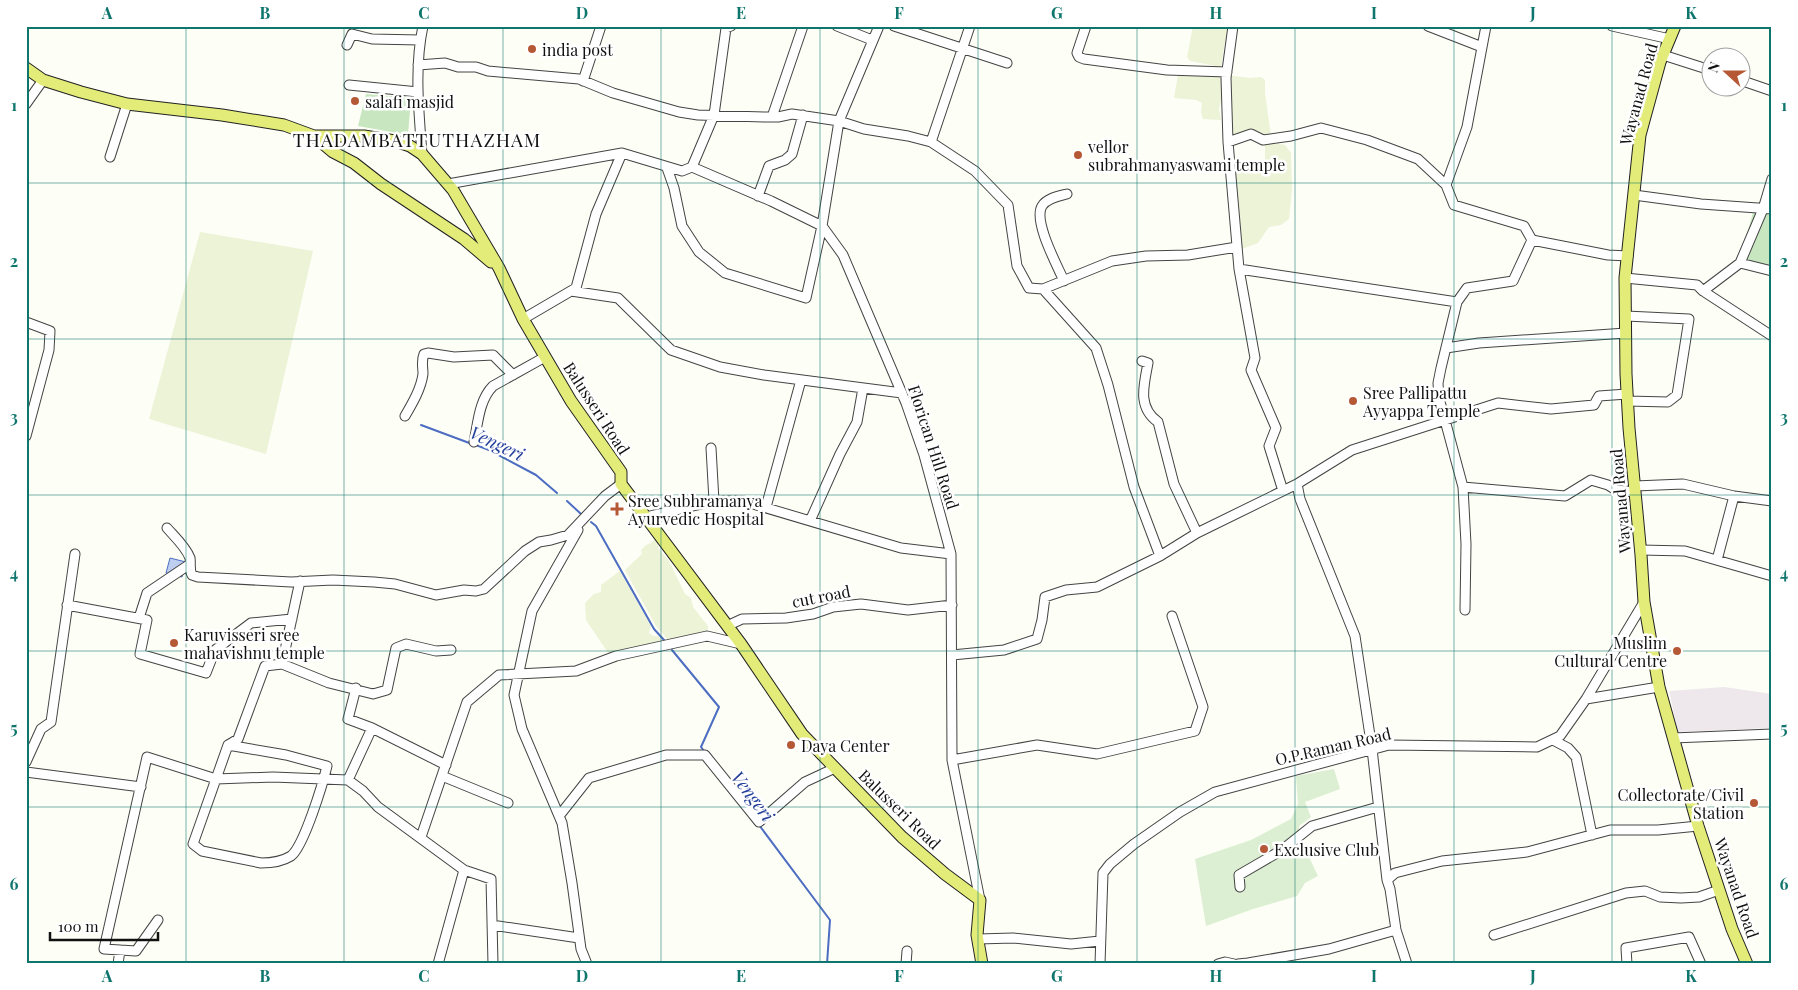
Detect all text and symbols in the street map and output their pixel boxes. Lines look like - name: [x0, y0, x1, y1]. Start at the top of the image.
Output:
- text: A: [101, 2, 113, 23]
- text: B: [260, 2, 271, 23]
- text: C: [418, 2, 430, 23]
- text: D: [576, 2, 588, 23]
- text: E: [736, 2, 746, 23]
- text: F: [894, 2, 904, 23]
- text: G: [1051, 2, 1063, 23]
- text: H: [1210, 2, 1223, 23]
- text: I: [1371, 2, 1377, 23]
- text: J: [1529, 2, 1536, 23]
- text: K: [1685, 2, 1697, 23]
- place label: india post: [542, 39, 613, 60]
- street label: Wayanad Road: [1614, 41, 1662, 148]
- marker: india post: [526, 43, 538, 55]
- north arrow: [1700, 48, 1750, 98]
- text: N: [1703, 59, 1724, 75]
- place label: salafi masjid: [365, 91, 454, 112]
- text: 1: [11, 94, 17, 115]
- text: 1: [1781, 94, 1787, 115]
- marker: salafi masjid: [349, 95, 361, 107]
- district label: THADAMBATTUTHAZHAM: [293, 126, 541, 152]
- place label: vellor subrahmanyaswami temple: [1087, 136, 1285, 175]
- marker: vellor subrahmanyaswami temple: [1072, 149, 1084, 161]
- text: 2: [10, 250, 18, 271]
- text: 2: [1780, 250, 1788, 271]
- street label: Balusseri Road: [559, 358, 635, 458]
- street label: Florican Hill Road: [904, 382, 964, 512]
- place label: Sree Pallipattu Ayyappa Temple: [1362, 382, 1480, 421]
- marker: Sree Pallipattu Ayyappa Temple: [1347, 395, 1359, 407]
- text: 3: [10, 406, 18, 427]
- text: 3: [1780, 406, 1788, 427]
- water label: Vengeri: [466, 420, 529, 466]
- street label: Wayanad Road: [1605, 448, 1635, 555]
- place label: Sree Subhramanya Ayurvedic Hospital: [627, 490, 764, 529]
- marker: Sree Subhramanya Ayurvedic Hospital: [610, 502, 624, 516]
- text: 4: [10, 562, 18, 583]
- text: 4: [1780, 562, 1788, 583]
- street label: cut road: [790, 580, 852, 612]
- place label: Karuvisseri sree mahavishnu temple: [184, 624, 325, 663]
- place label: Muslim Cultural Centre: [1554, 632, 1667, 671]
- marker: Karuvisseri sree mahavishnu temple: [168, 637, 180, 649]
- marker: Muslim Cultural Centre: [1671, 645, 1683, 657]
- text: 5: [10, 717, 18, 738]
- text: 5: [1780, 717, 1788, 738]
- street label: O.P.Raman Road: [1273, 722, 1393, 770]
- place label: Daya Center: [801, 735, 890, 756]
- marker: Daya Center: [785, 739, 797, 751]
- street label: Balusseri Road: [854, 764, 946, 854]
- water label: Vengeri: [726, 766, 780, 827]
- place label: Collectorate/Civil Station: [1618, 784, 1744, 823]
- marker: Collectorate/Civil Station: [1748, 797, 1760, 809]
- street label: Wayanad Road: [1710, 834, 1764, 941]
- place label: Exclusive Club: [1274, 839, 1379, 860]
- marker: Exclusive Club: [1258, 843, 1270, 855]
- text: 6: [10, 873, 19, 894]
- text: 6: [1780, 873, 1789, 894]
- scale bar: [50, 910, 158, 942]
- text: 100 m: [58, 916, 99, 936]
- text: A: [101, 965, 113, 986]
- text: B: [260, 965, 271, 986]
- text: C: [418, 965, 430, 986]
- text: D: [576, 965, 588, 986]
- text: E: [736, 965, 746, 986]
- text: F: [894, 965, 904, 986]
- text: G: [1051, 965, 1063, 986]
- text: H: [1210, 965, 1223, 986]
- text: I: [1371, 965, 1377, 986]
- text: J: [1529, 965, 1536, 986]
- text: K: [1685, 965, 1697, 986]

